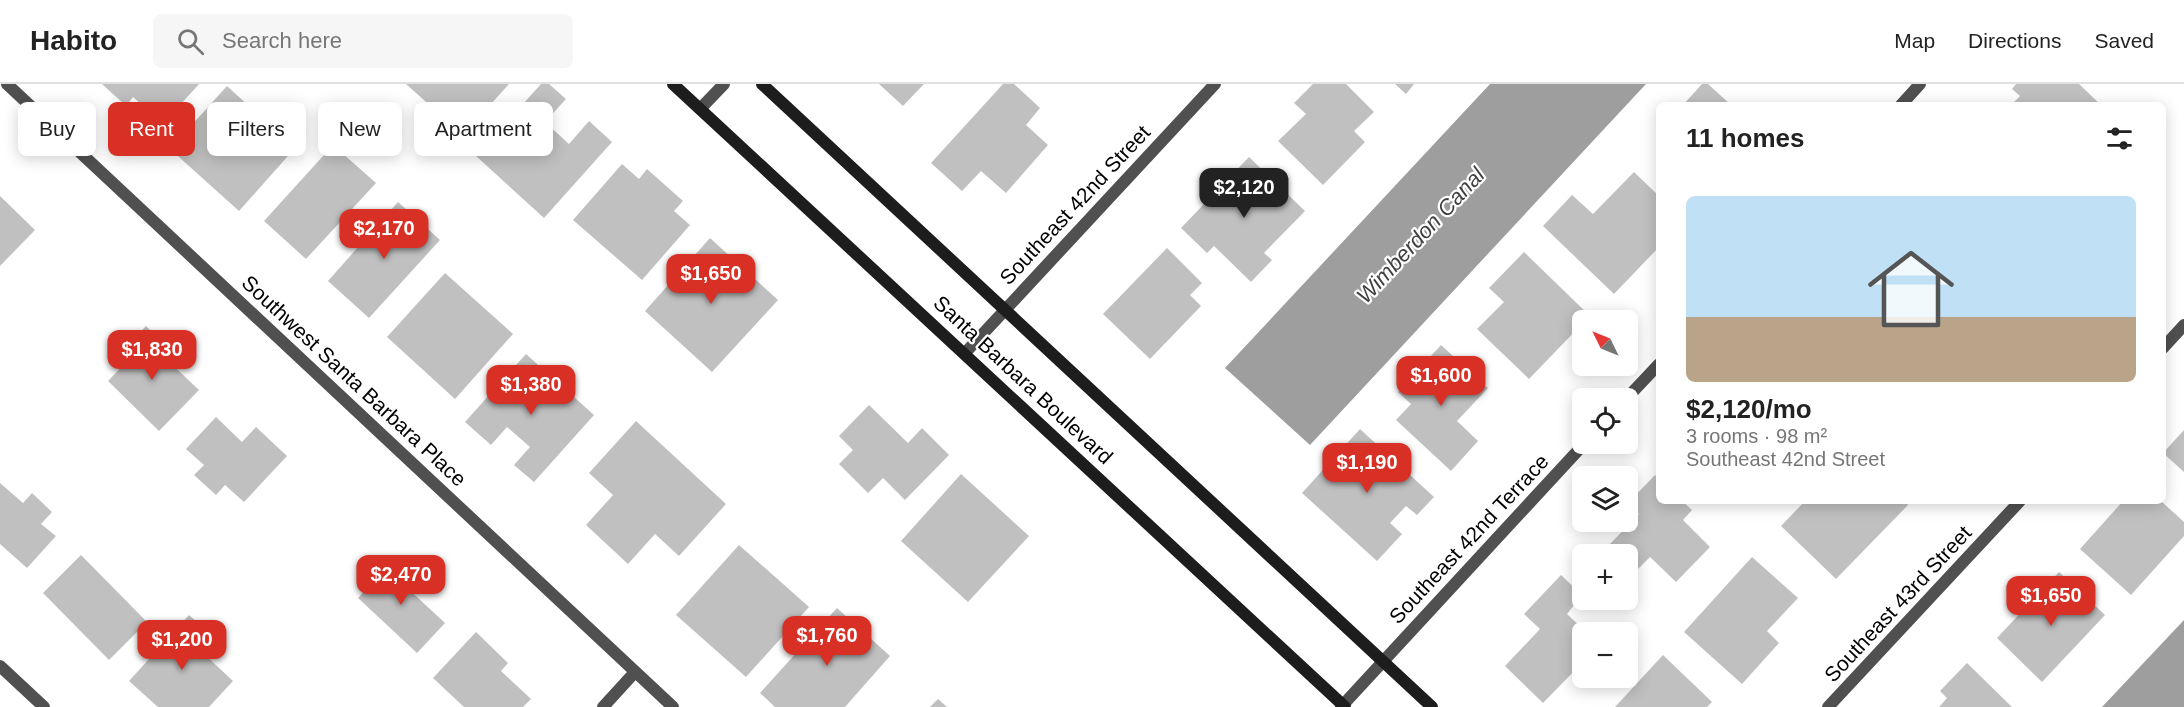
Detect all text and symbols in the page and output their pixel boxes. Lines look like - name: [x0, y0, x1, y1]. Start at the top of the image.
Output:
- search box: [153, 14, 573, 68]
- text: Habito: [30, 25, 117, 56]
- icon: search: [174, 25, 207, 58]
- text: Search here: [222, 28, 342, 53]
- text: Map: [1894, 29, 1935, 52]
- text: Directions: [1968, 29, 2061, 52]
- text: Saved: [2094, 29, 2154, 52]
- chip: Buy: [18, 102, 96, 156]
- chip: Rent: [108, 102, 195, 156]
- chip: Filters: [207, 102, 306, 156]
- chip: New: [318, 102, 402, 156]
- chip: Apartment: [414, 102, 553, 156]
- street label: Southeast 42nd Street: [995, 120, 1154, 289]
- icon: filters: [2103, 122, 2136, 155]
- text: 11 homes: [1686, 123, 1805, 153]
- water label: Wimberdon Canal: [1351, 162, 1490, 308]
- pin: $2,120: [1195, 168, 1293, 219]
- text: $2,120: [1213, 176, 1275, 198]
- pin: $2,170: [335, 209, 433, 260]
- text: $2,170: [353, 217, 415, 239]
- icon: home: [1857, 235, 1965, 343]
- pin: $1,650: [662, 254, 760, 305]
- text: $1,650: [680, 262, 742, 284]
- street label: Southwest Santa Barbara Place: [238, 271, 471, 491]
- street label: Santa Barbara Boulevard: [929, 291, 1117, 468]
- north arrow: [1572, 310, 1638, 376]
- map controls: [1572, 310, 1638, 688]
- pin: $1,830: [103, 330, 201, 381]
- text: $1,830: [121, 338, 183, 360]
- pin: $1,600: [1392, 356, 1490, 407]
- text: $1,600: [1410, 364, 1472, 386]
- pin: $1,380: [482, 365, 580, 416]
- text: $1,380: [500, 373, 562, 395]
- button: locate: [1572, 388, 1638, 454]
- text: $2,120/mo: [1686, 394, 1812, 424]
- text: 3 rooms · 98 m²: [1686, 425, 1827, 447]
- pin: $1,190: [1318, 443, 1416, 494]
- text: Southeast 42nd Street: [1686, 448, 1885, 470]
- street label: Southeast 42nd Terrace: [1384, 449, 1553, 628]
- text: $1,190: [1336, 451, 1398, 473]
- button: layers: [1572, 466, 1638, 532]
- street label: Southeast 43rd Street: [1820, 521, 1976, 686]
- button: +: [1572, 544, 1638, 610]
- pin: $2,470: [352, 555, 450, 606]
- text: $2,470: [370, 563, 432, 585]
- pin: $1,650: [2002, 576, 2100, 627]
- text: $1,650: [2020, 584, 2082, 606]
- pin: $1,760: [778, 616, 876, 667]
- pin: $1,200: [133, 620, 231, 671]
- button: −: [1572, 622, 1638, 688]
- text: $1,760: [796, 624, 858, 646]
- text: $1,200: [151, 628, 213, 650]

